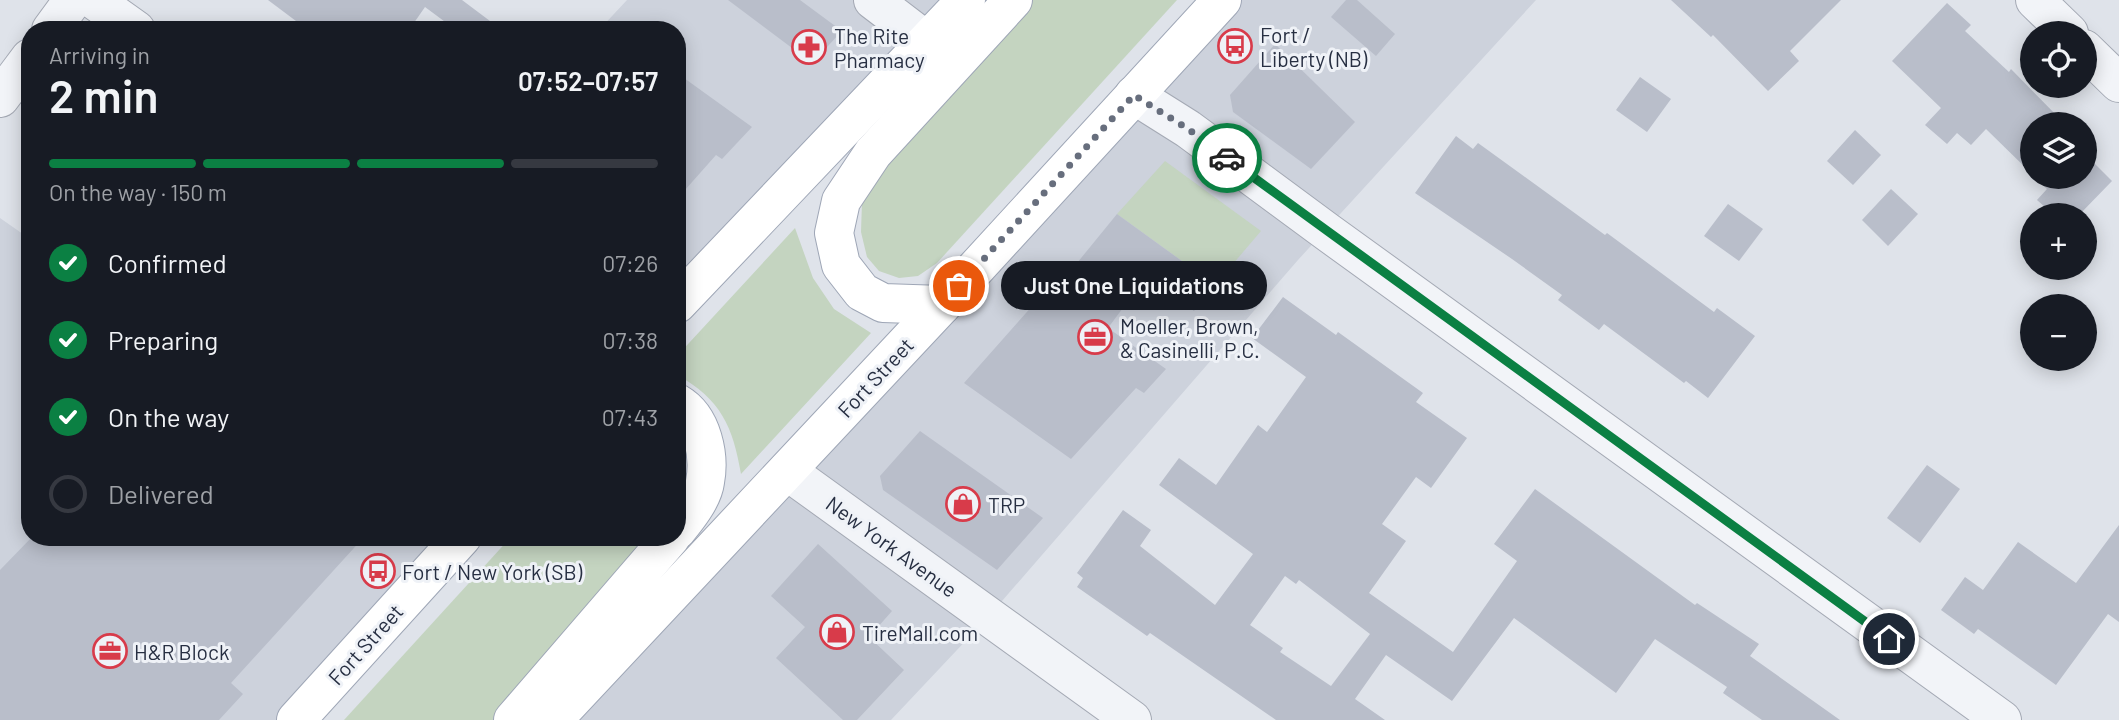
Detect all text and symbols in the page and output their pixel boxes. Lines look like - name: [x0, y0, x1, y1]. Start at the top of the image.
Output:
- map controls: [2020, 21, 2097, 371]
- button: locate: [2020, 21, 2097, 98]
- place label: Fort / Liberty (NB): [1260, 22, 1368, 71]
- place label: The Rite Pharmacy: [834, 23, 925, 72]
- bus stop icon: Fort / Liberty (NB): [1216, 27, 1254, 65]
- pharmacy icon: The Rite Pharmacy: [790, 28, 828, 66]
- text: Arriving in: [49, 41, 150, 69]
- text: 07:52–07:57: [518, 65, 658, 96]
- text: 2 min: [49, 67, 158, 122]
- button: layers: [2020, 112, 2097, 189]
- courier: [1192, 123, 1262, 193]
- icon: car: [1208, 139, 1246, 177]
- text: On the way · 150 m: [49, 178, 227, 206]
- button: +: [2020, 203, 2097, 280]
- icon: check: [49, 244, 87, 282]
- text: Confirmed: [108, 247, 227, 278]
- text: 07:26: [602, 249, 658, 277]
- pin: [929, 256, 989, 316]
- callout: Just One Liquidations: [1001, 262, 1267, 310]
- icon: bag: [940, 267, 978, 305]
- text: Just One Liquidations: [1024, 271, 1244, 299]
- button: −: [2020, 294, 2097, 371]
- place label: Moeller, Brown, & Casinelli, P.C.: [1120, 313, 1260, 362]
- office icon: Moeller, Brown, & Casinelli, P.C.: [1076, 318, 1114, 356]
- icon: check: [49, 321, 87, 359]
- text: Preparing: [108, 324, 218, 355]
- text: 07:38: [603, 326, 658, 354]
- street label: Fort Street: [832, 332, 918, 422]
- icon: check: [49, 398, 87, 436]
- text: On the way: [108, 401, 229, 432]
- text: 07:43: [602, 403, 658, 431]
- text: Delivered: [108, 478, 214, 509]
- shop icon: TRP: [944, 485, 982, 523]
- street label: New York Avenue: [822, 490, 962, 602]
- place label: TRP: [988, 492, 1025, 517]
- bus stop icon: Fort / New York (SB): [359, 552, 397, 590]
- place label: Fort / New York (SB): [402, 559, 583, 584]
- street label: Fort Street: [322, 599, 408, 689]
- pin: [1859, 609, 1919, 669]
- shop icon: TireMall.com: [818, 613, 856, 651]
- place label: TireMall.com: [862, 620, 978, 645]
- icon: home: [1870, 620, 1908, 658]
- office icon: H&R Block: [91, 632, 129, 670]
- place label: H&R Block: [134, 639, 230, 664]

